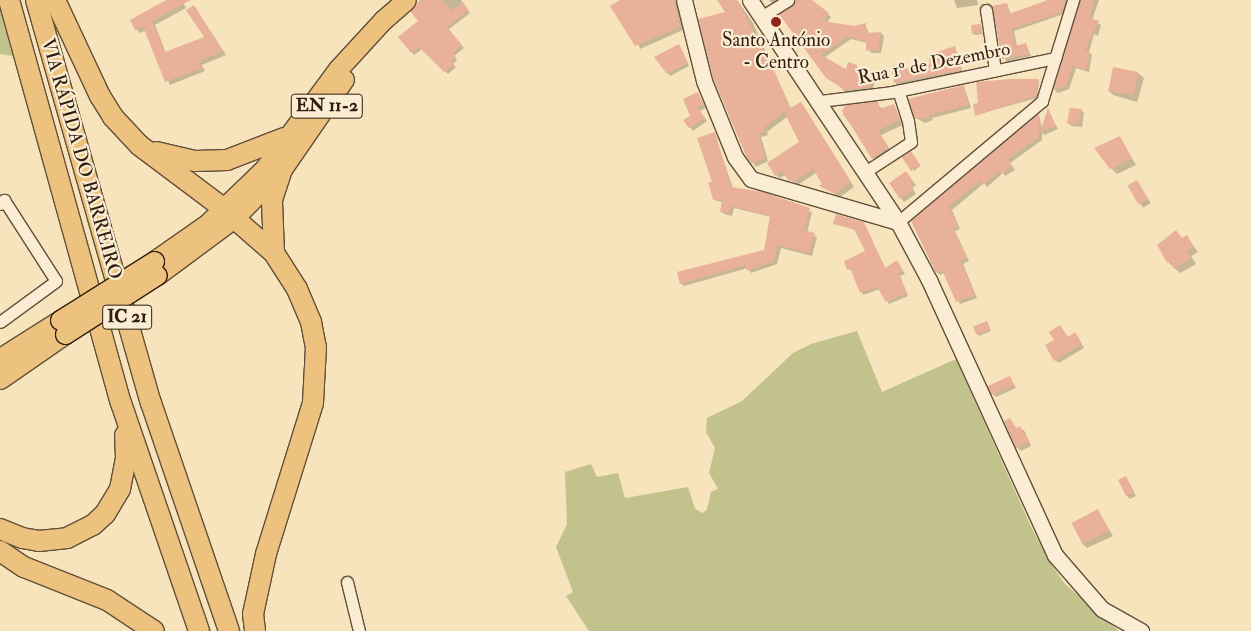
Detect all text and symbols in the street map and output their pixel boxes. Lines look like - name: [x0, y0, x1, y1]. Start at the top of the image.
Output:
- marker: Santo António - Centro: [770, 16, 782, 28]
- place label: Santo António - Centro: [722, 30, 830, 74]
- street label: VIA RÁPIDA DO BARREIRO: [36, 36, 126, 282]
- street label: Rua 1º de Dezembro: [856, 38, 1012, 90]
- road number: EN 11-2: [291, 90, 363, 122]
- road number: IC 21: [102, 302, 152, 332]

